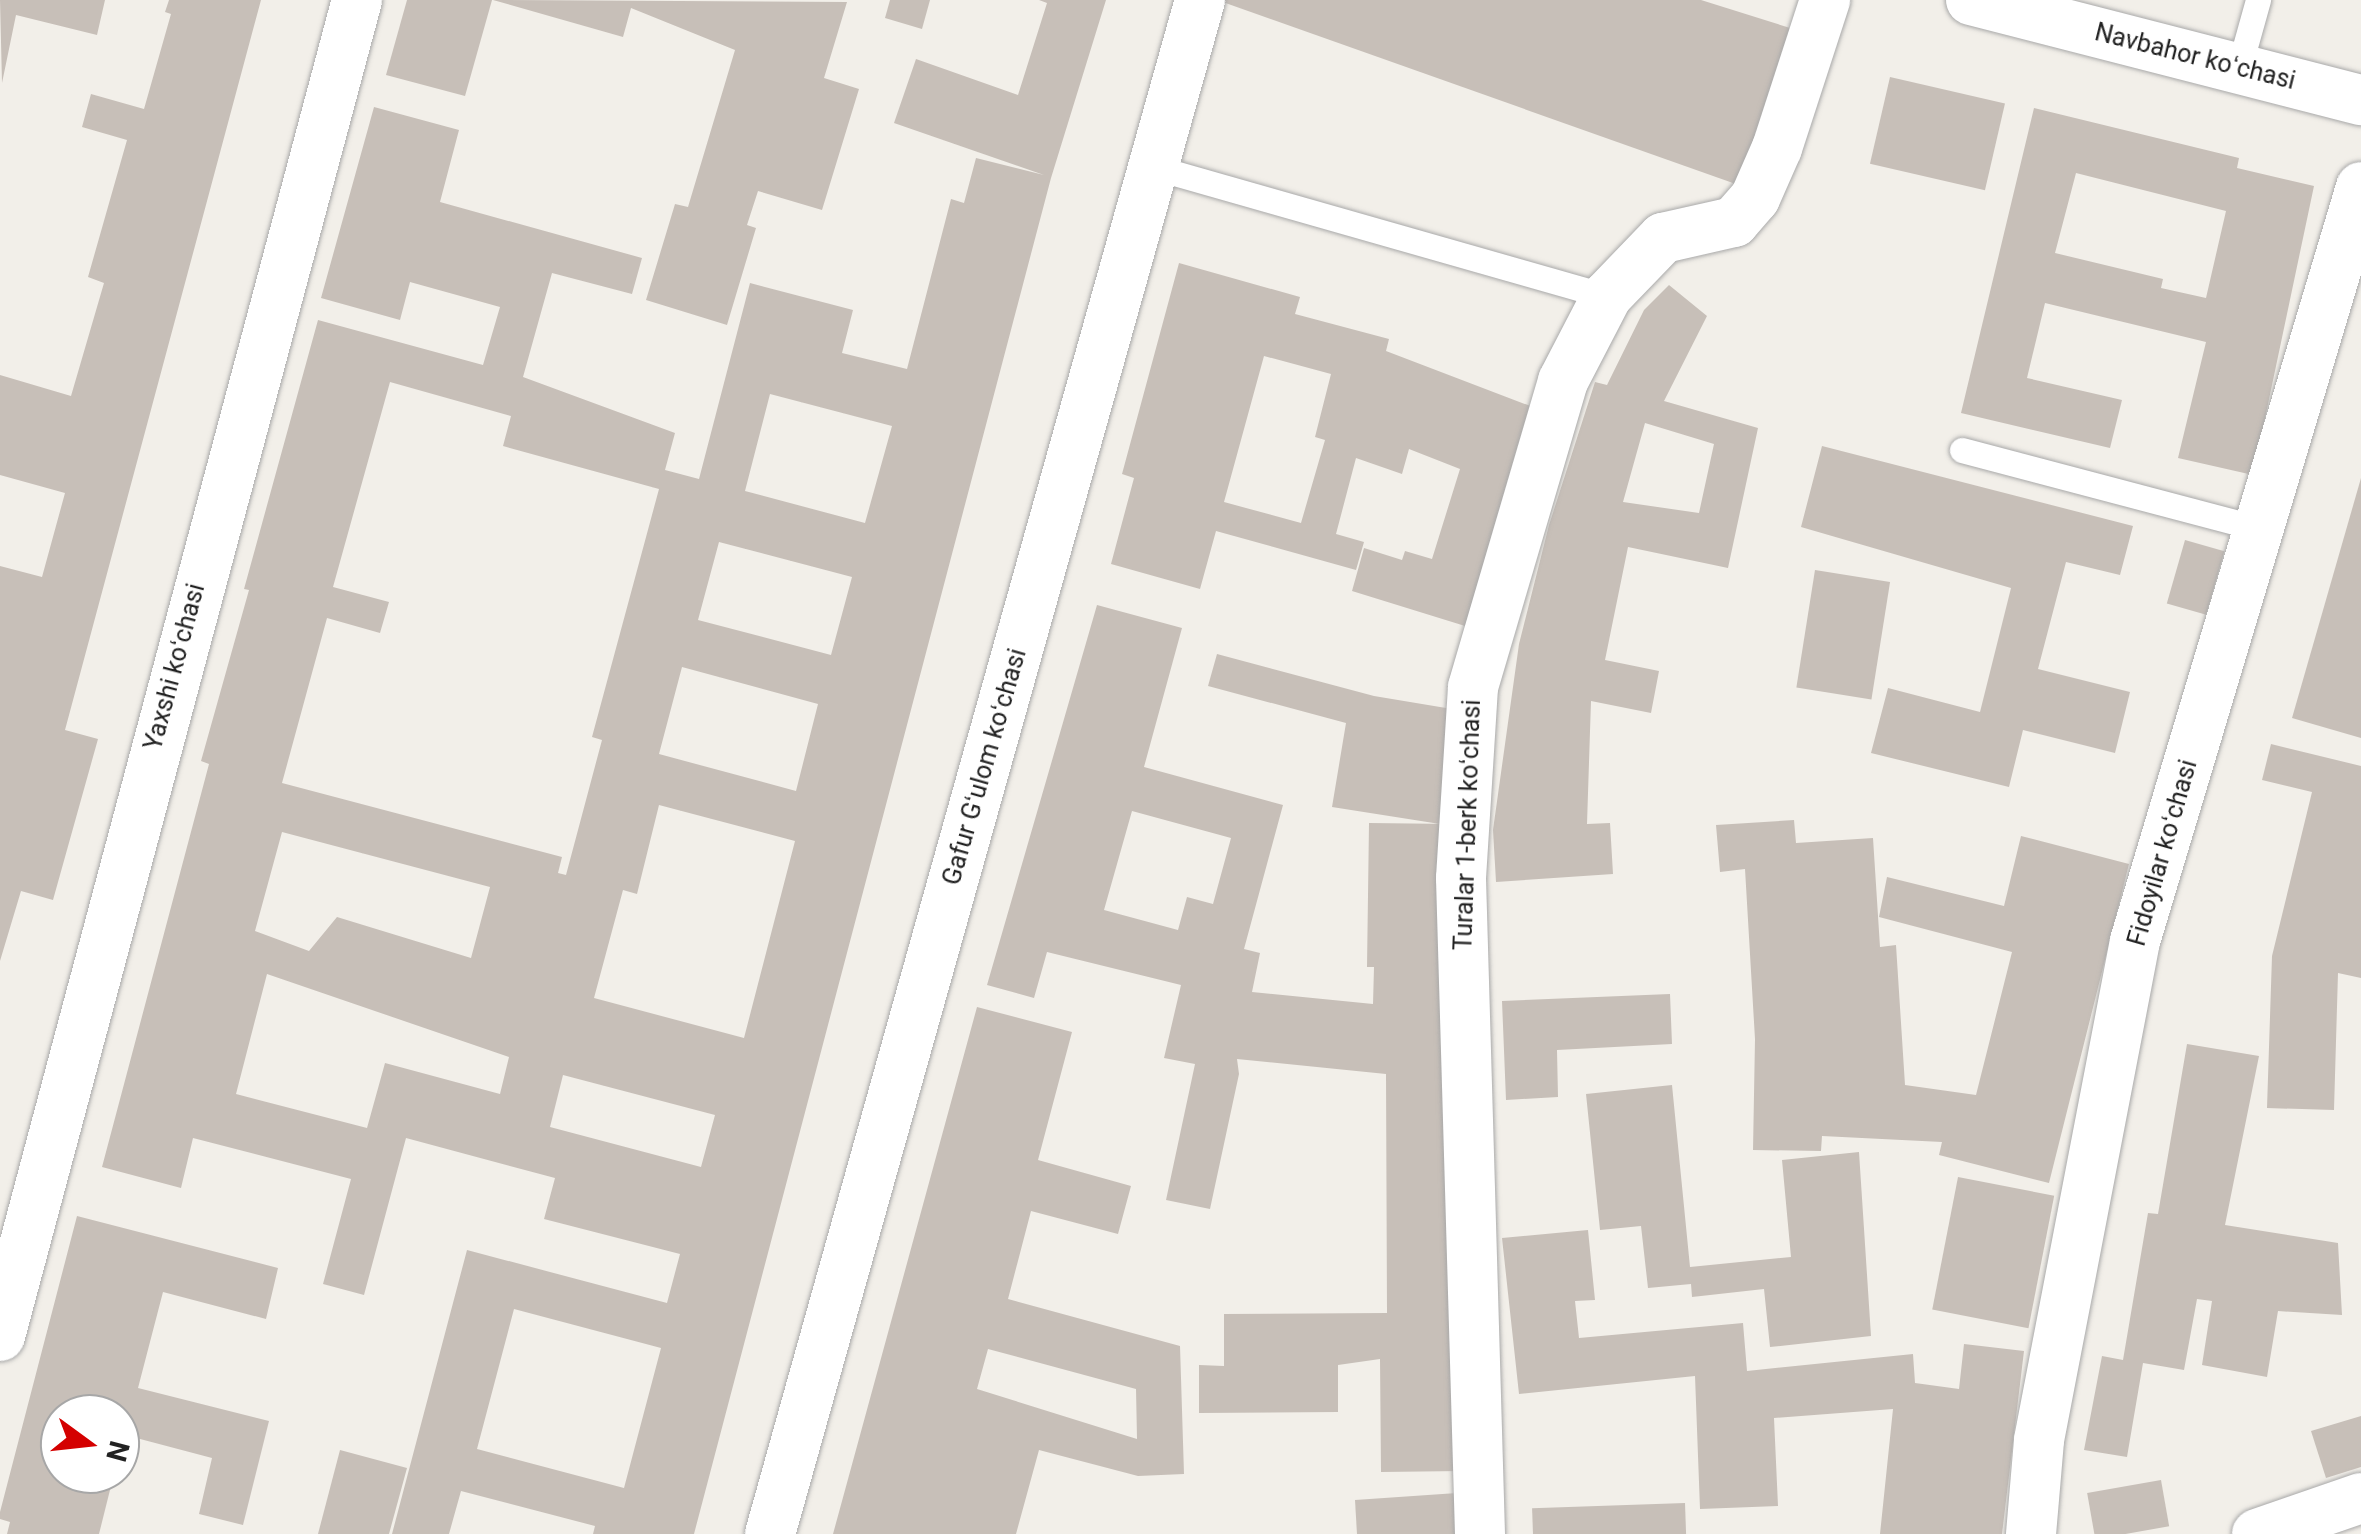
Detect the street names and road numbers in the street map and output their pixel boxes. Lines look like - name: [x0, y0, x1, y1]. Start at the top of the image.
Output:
- street label: Navbahor koʻchasi: [2092, 18, 2298, 96]
- street label: Yaxshi koʻchasi: [138, 581, 212, 753]
- street label: Gafur Gʻulom koʻchasi: [937, 645, 1033, 889]
- street label: Turalar 1-berk koʻchasi: [1449, 699, 1487, 951]
- street label: Fidoyilar koʻchasi: [2122, 756, 2204, 950]

